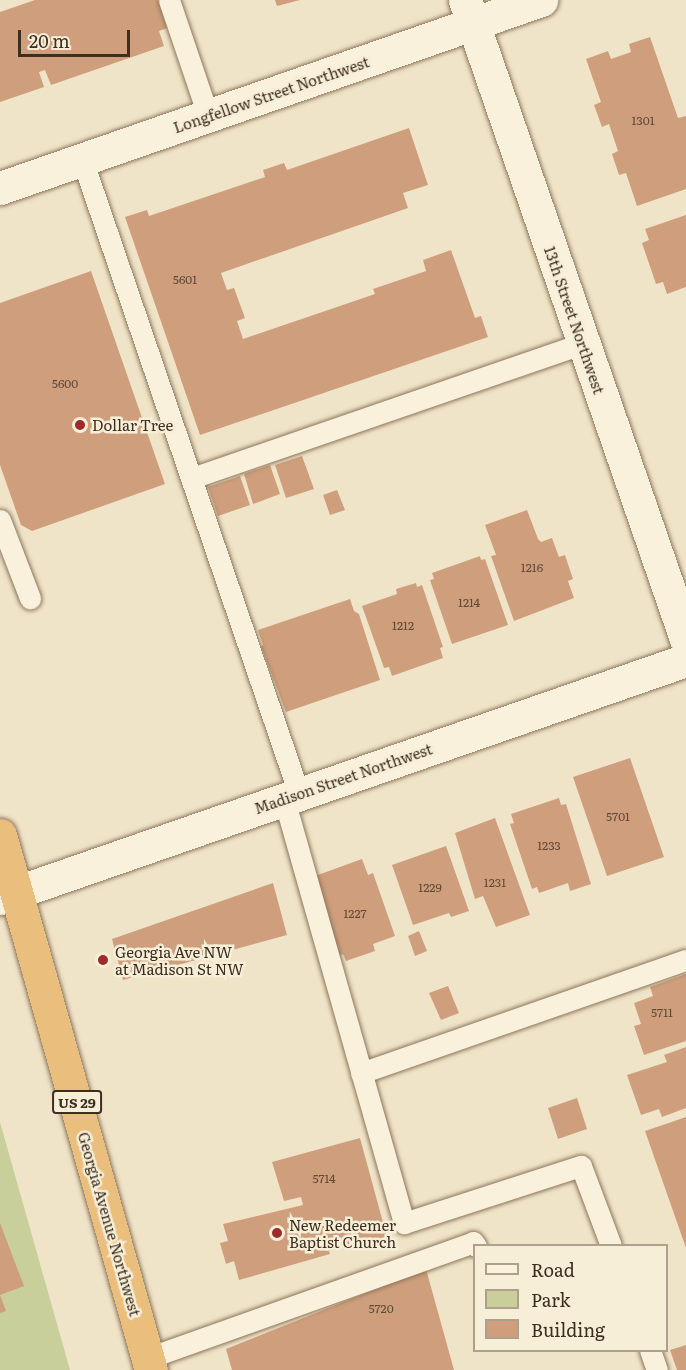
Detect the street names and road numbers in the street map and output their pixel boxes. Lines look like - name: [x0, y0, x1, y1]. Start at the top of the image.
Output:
- street label: Longfellow Street Northwest: [171, 52, 371, 136]
- street label: 13th Street Northwest: [541, 244, 609, 396]
- street label: Madison Street Northwest: [252, 739, 434, 817]
- road number: US 29: [52, 1091, 103, 1113]
- street label: Georgia Avenue Northwest: [75, 1130, 145, 1318]

